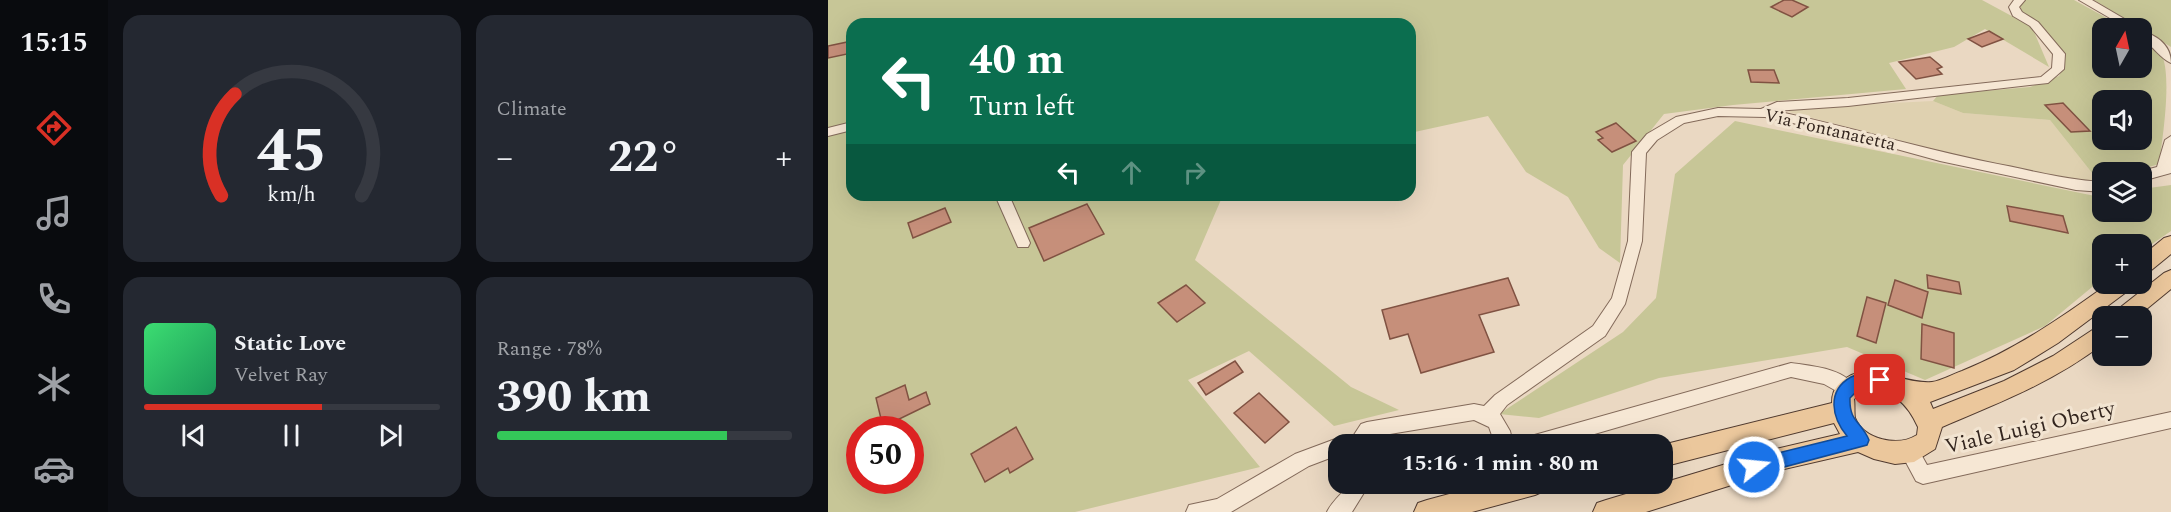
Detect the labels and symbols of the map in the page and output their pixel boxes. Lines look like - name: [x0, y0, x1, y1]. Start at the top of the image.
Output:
- north arrow: [2092, 18, 2152, 78]
- street label: Via Fontanatetta: [1762, 102, 1898, 158]
- pin: [1854, 354, 1905, 405]
- street label: Viale Luigi Oberty: [1942, 393, 2119, 463]
- speed limit sign: 50: [846, 416, 924, 494]
- position arrow: [1722, 435, 1786, 499]

